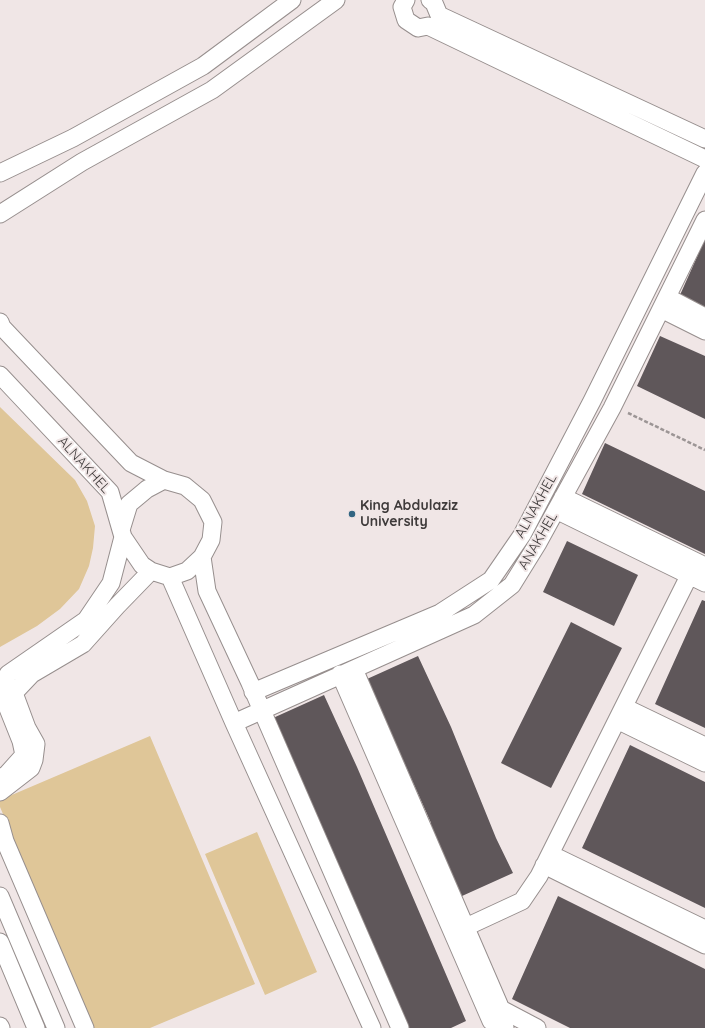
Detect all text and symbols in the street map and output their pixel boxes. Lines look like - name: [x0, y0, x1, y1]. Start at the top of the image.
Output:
- street label: ALNAKHEL: [54, 433, 114, 497]
- street label: ALNAKHEL: [512, 471, 560, 541]
- place label: King Abdulaziz University: [360, 498, 458, 530]
- marker: King Abdulaziz University: [347, 509, 357, 519]
- street label: ANAKHEL: [515, 509, 561, 573]

